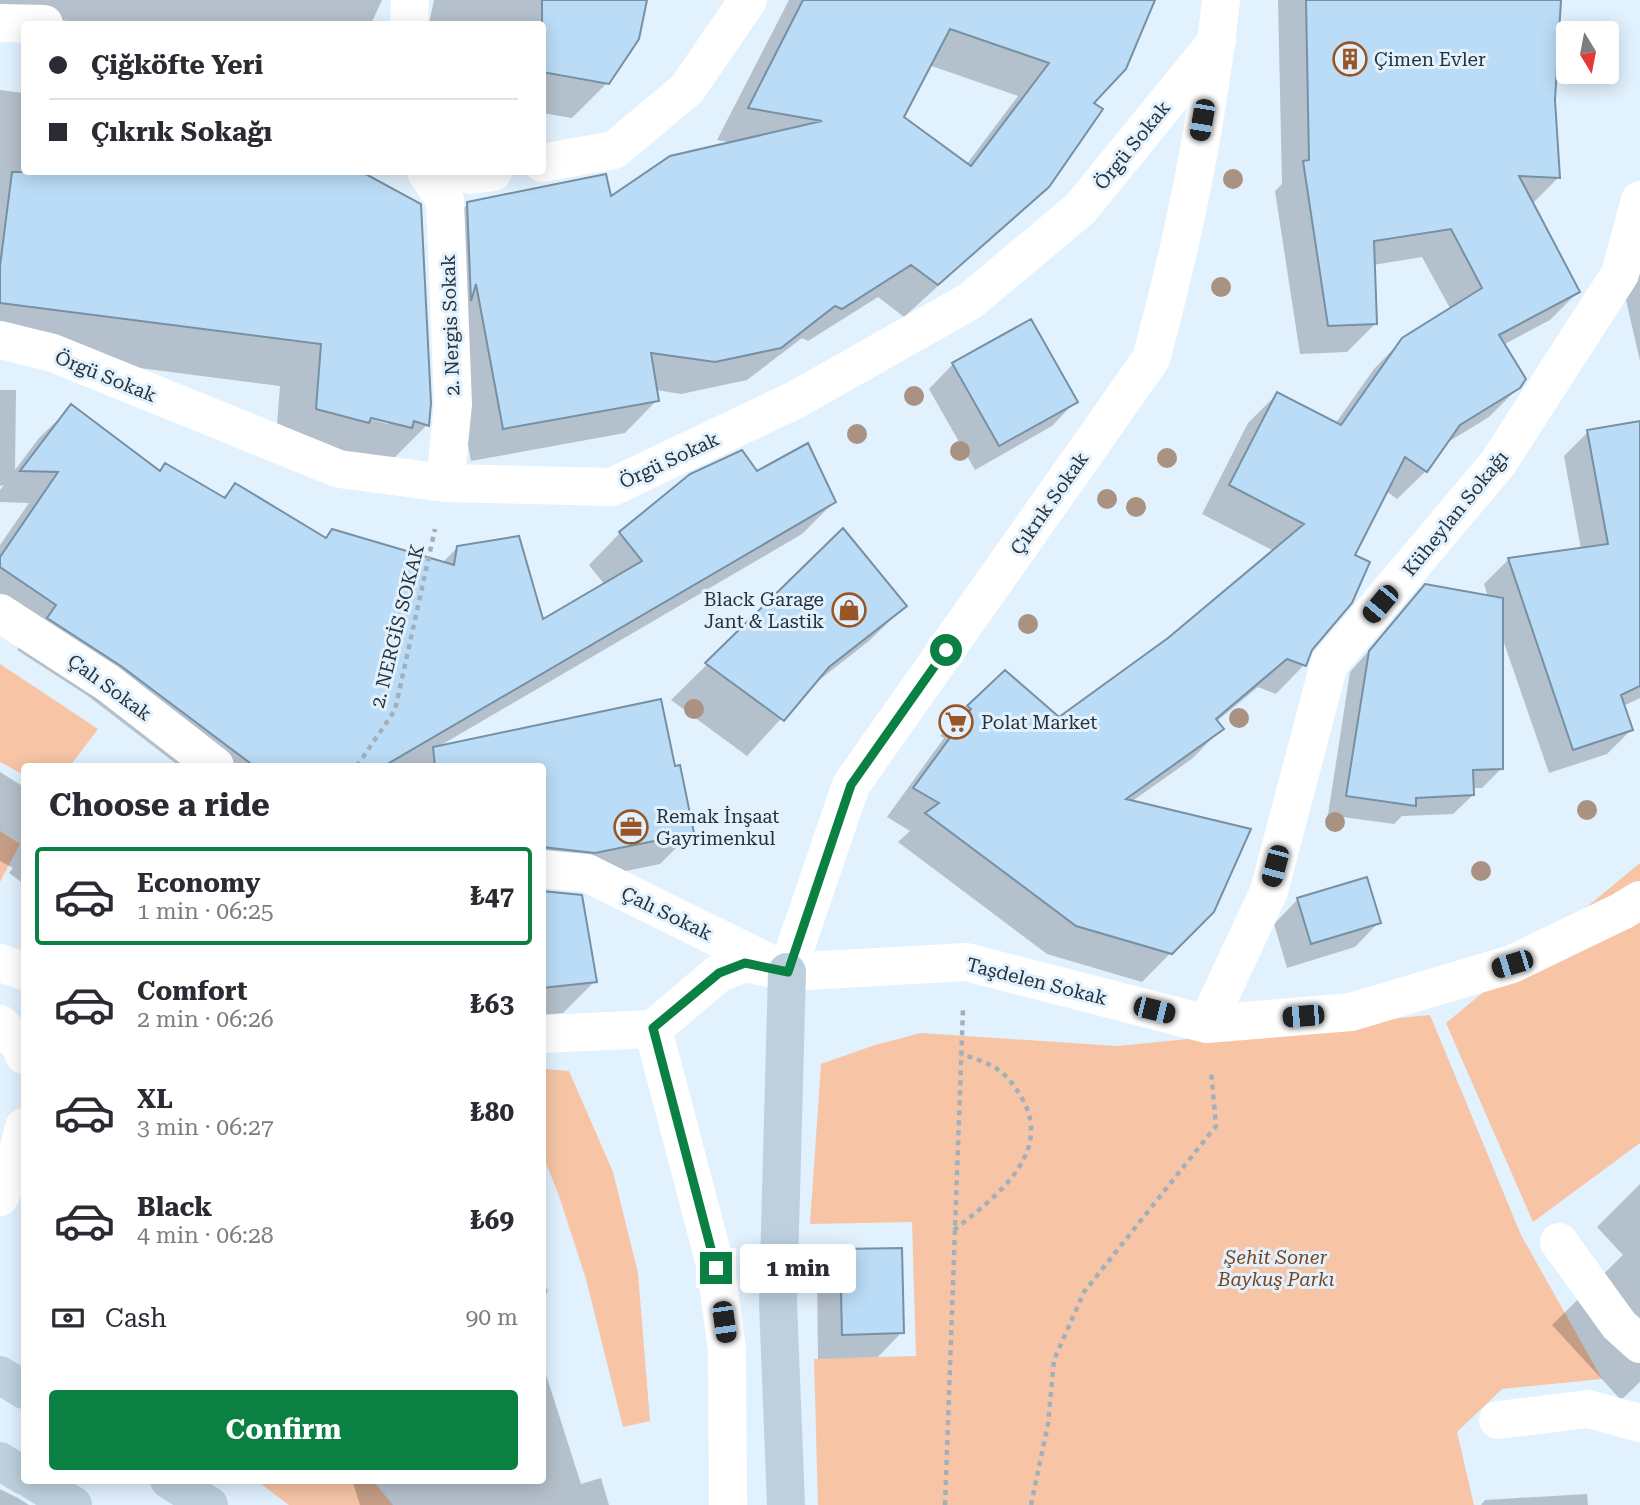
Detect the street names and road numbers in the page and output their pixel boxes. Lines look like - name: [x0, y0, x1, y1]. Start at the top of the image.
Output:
- street label: Örgü Sokak: [1090, 96, 1175, 194]
- street label: 2. Nergis Sokak: [437, 254, 464, 396]
- street label: Örgü Sokak: [52, 346, 160, 407]
- street label: Örgü Sokak: [616, 427, 723, 494]
- street label: Küheylan Sokağı: [1398, 446, 1513, 581]
- street label: Çıkrık Sokak: [1006, 447, 1093, 559]
- street label: 2. NERGİS SOKAK: [366, 542, 429, 710]
- street label: Çalı Sokak: [63, 649, 156, 726]
- street label: Çalı Sokak: [618, 882, 716, 945]
- street label: Taşdelen Sokak: [964, 953, 1110, 1010]

